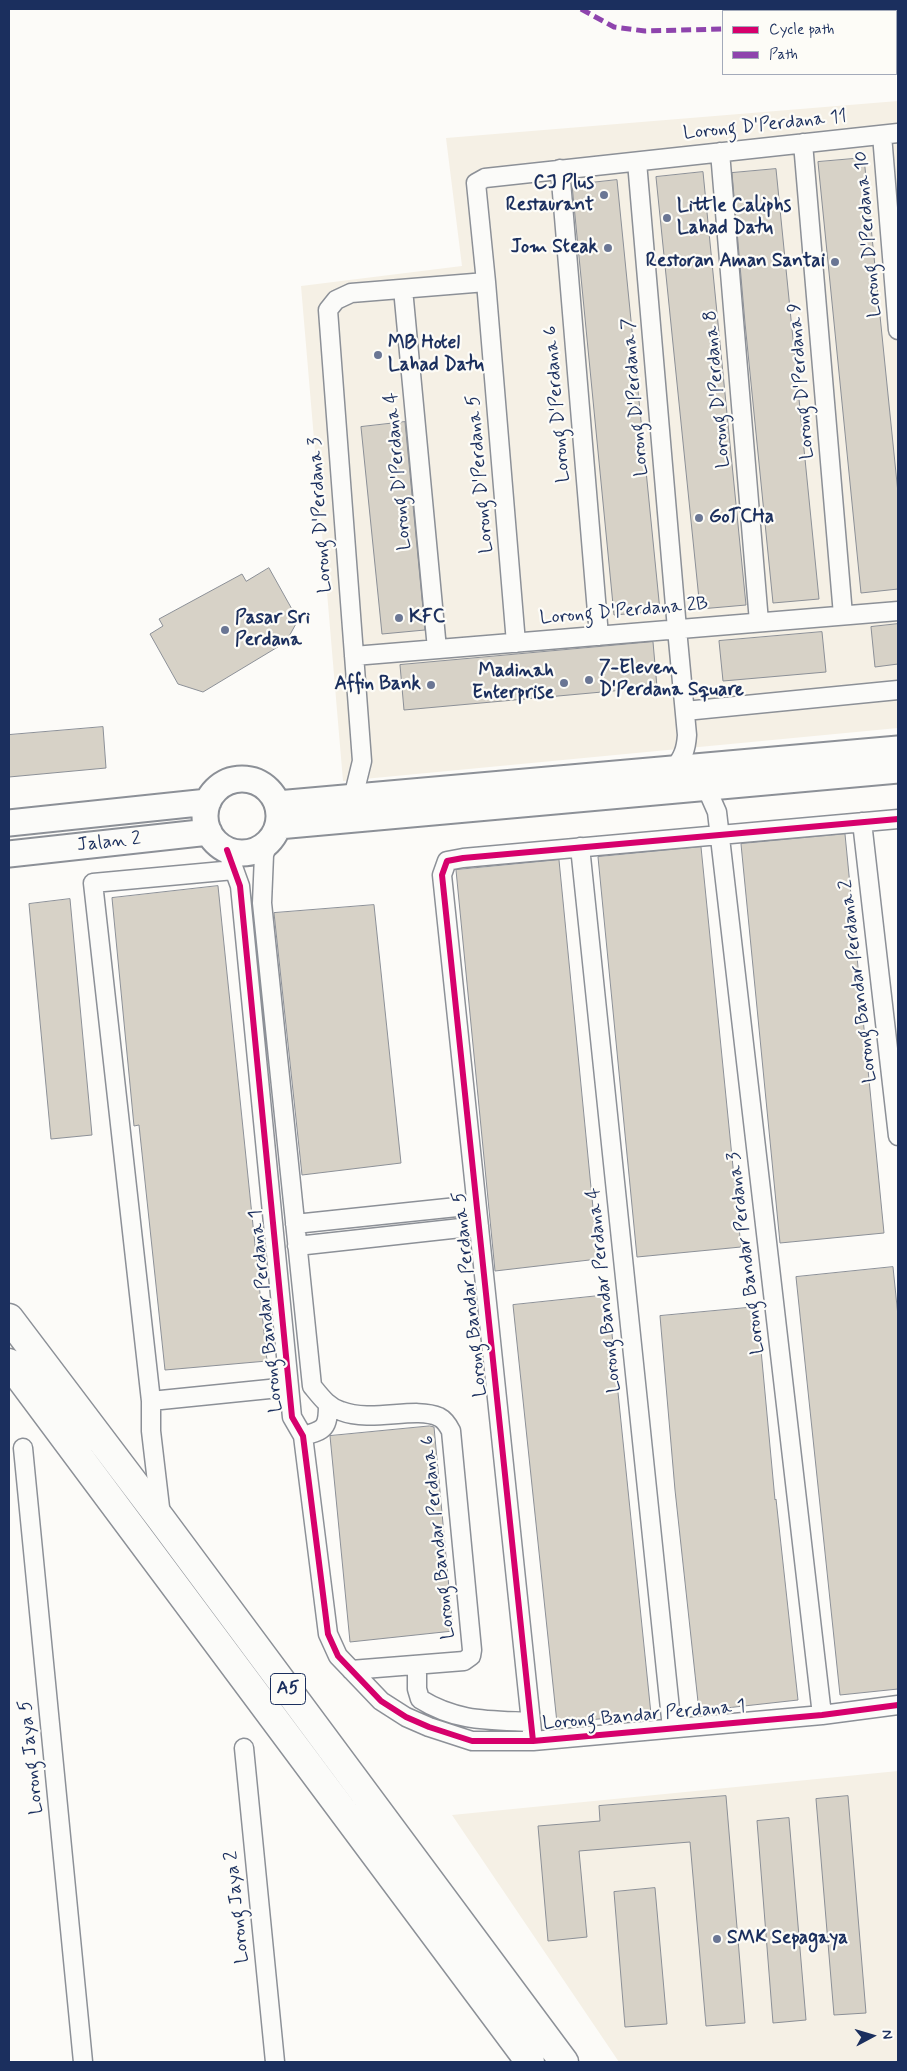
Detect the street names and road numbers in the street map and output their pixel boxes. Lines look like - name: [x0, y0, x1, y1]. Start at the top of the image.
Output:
- street label: Lorong D'Perdana 11: [682, 106, 848, 146]
- street label: Lorong D'Perdana 10: [850, 150, 888, 318]
- street label: Lorong D'Perdana 9: [784, 302, 820, 460]
- street label: Lorong D'Perdana 8: [700, 309, 736, 469]
- street label: Lorong D'Perdana 7: [618, 317, 654, 477]
- street label: Lorong D'Perdana 6: [540, 325, 576, 483]
- street label: Lorong D'Perdana 4: [381, 391, 417, 551]
- street label: Lorong D'Perdana 5: [463, 394, 499, 554]
- street label: Lorong D'Perdana 3: [304, 436, 338, 594]
- street label: Lorong D'Perdana 2B: [539, 593, 709, 631]
- street label: Jalan 2: [76, 828, 142, 858]
- street label: Lorong Bandar Perdana 2: [835, 878, 883, 1084]
- street label: Lorong Bandar Perdana 3: [723, 1151, 771, 1355]
- street label: Lorong Bandar Perdana 4: [583, 1186, 627, 1394]
- street label: Lorong Bandar Perdana 5: [449, 1190, 493, 1398]
- street label: Lorong Bandar Perdana 1: [245, 1209, 289, 1413]
- street label: Lorong Bandar Perdana 6: [417, 1434, 461, 1640]
- road number: A5: [270, 1674, 306, 1705]
- street label: Lorong Bandar Perdana 1: [542, 1696, 746, 1736]
- street label: Lorong Jaya 5: [15, 1699, 49, 1815]
- street label: Lorong Jaya 2: [221, 1850, 255, 1964]

